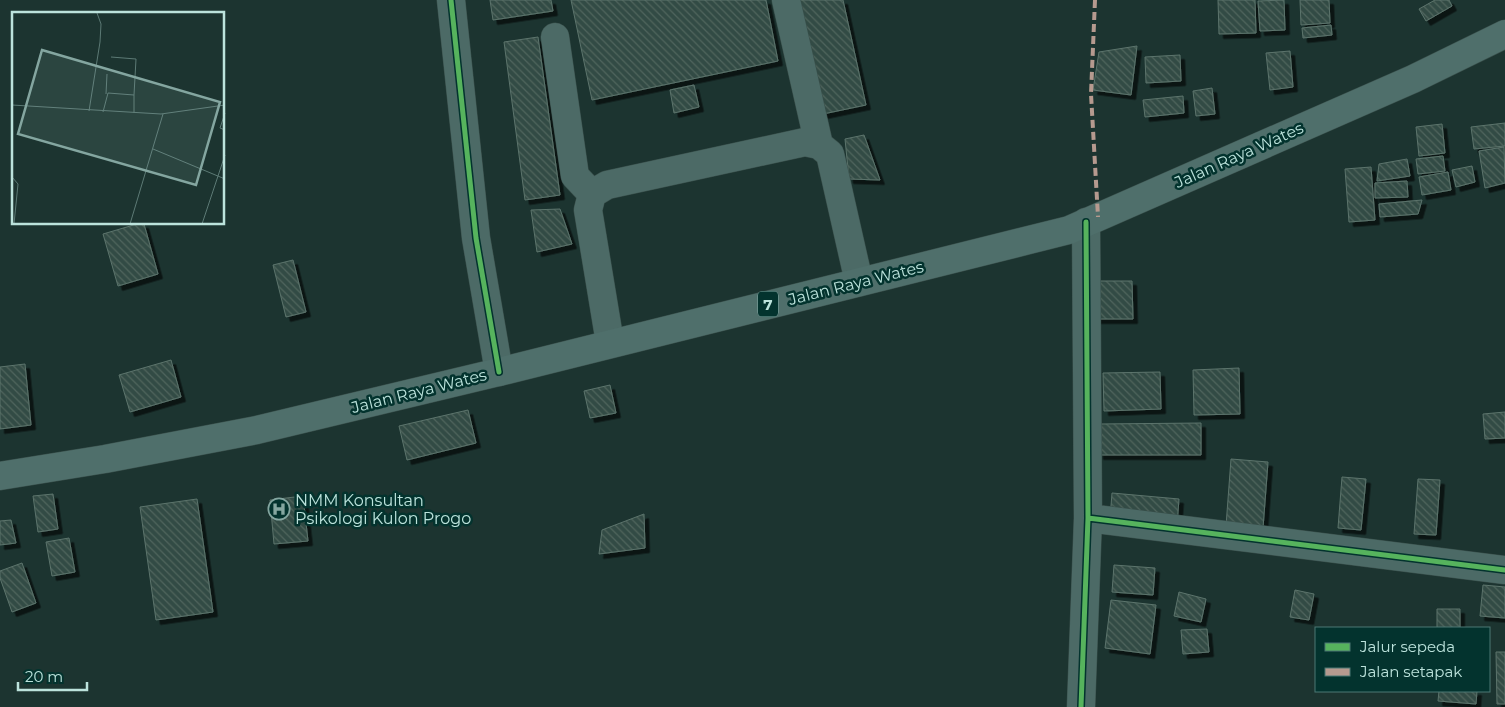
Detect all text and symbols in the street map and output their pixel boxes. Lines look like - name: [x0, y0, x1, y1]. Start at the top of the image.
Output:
- inset map: [12, 12, 225, 225]
- street label: Jalan Raya Wates: [1171, 118, 1306, 192]
- street label: Jalan Raya Wates: [785, 257, 926, 309]
- road number: 7: [758, 292, 778, 316]
- street label: Jalan Raya Wates: [348, 365, 489, 417]
- place label: NMM Konsultan Psikologi Kulon Progo: [295, 491, 471, 528]
- hospital icon: NMM Konsultan Psikologi Kulon Progo: [267, 497, 291, 521]
- legend: [1315, 627, 1490, 692]
- text: Jalur sepeda: [1359, 637, 1455, 656]
- scale bar: [18, 660, 86, 692]
- text: Jalan setapak: [1359, 662, 1462, 681]
- text: 20 m: [25, 667, 63, 686]

